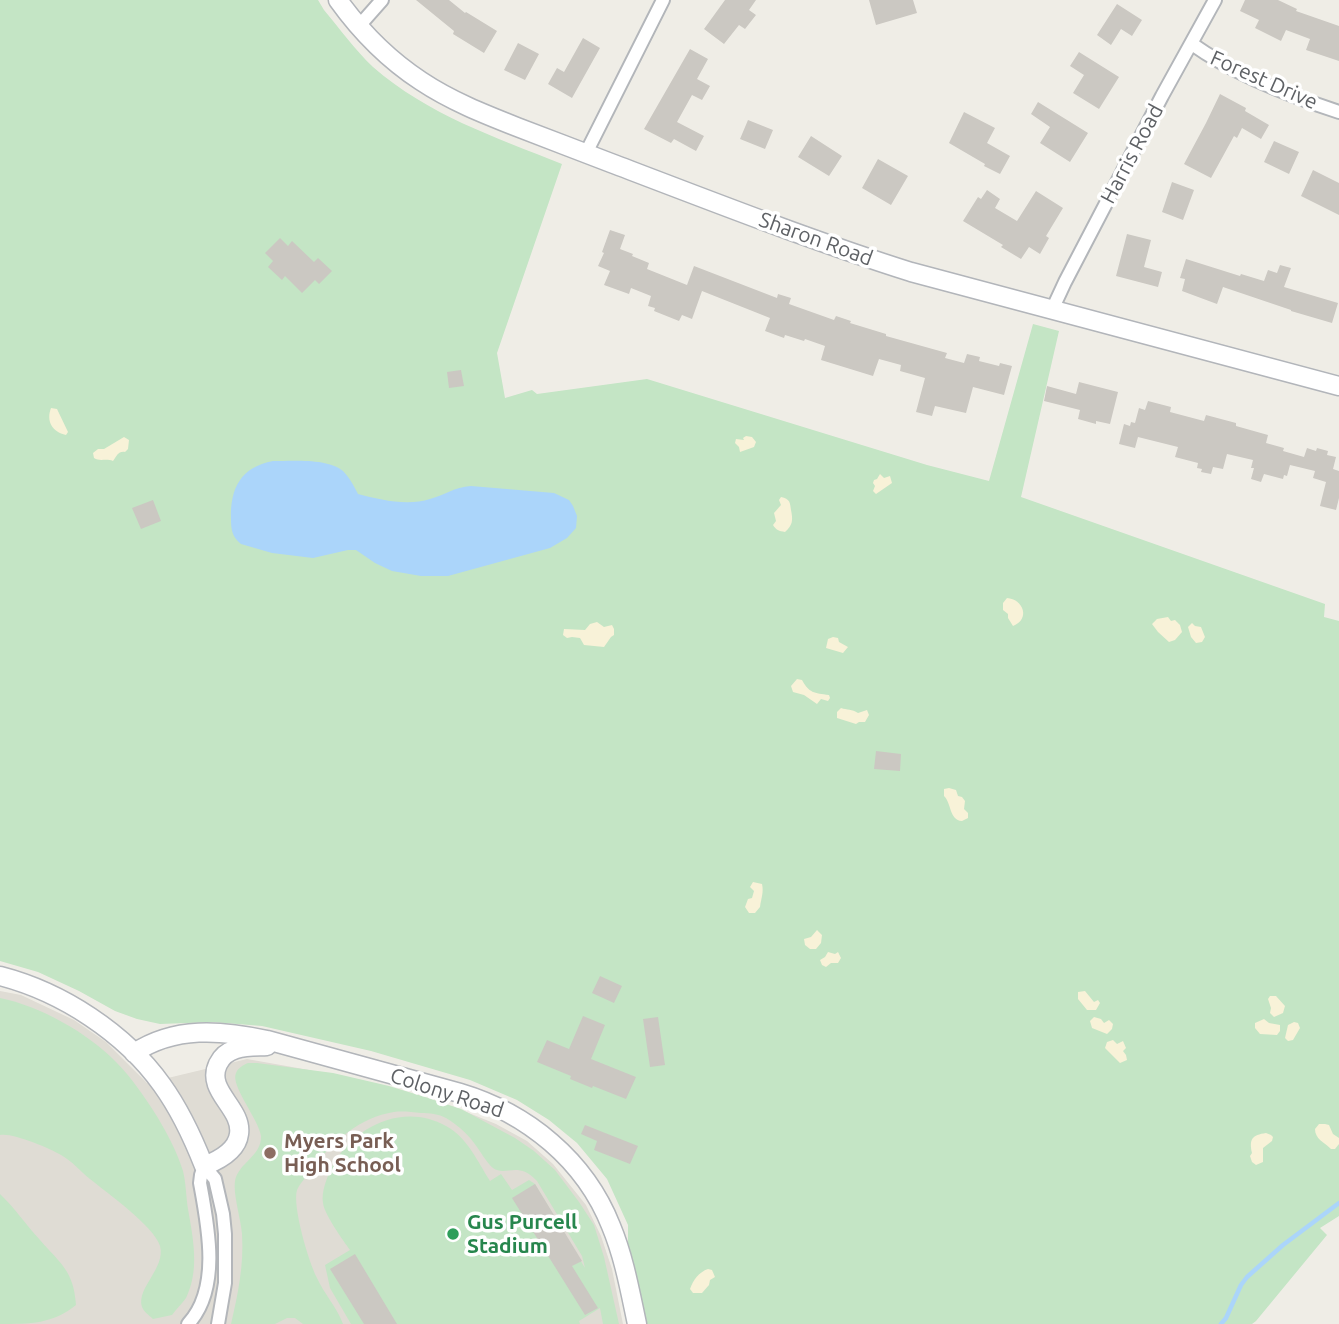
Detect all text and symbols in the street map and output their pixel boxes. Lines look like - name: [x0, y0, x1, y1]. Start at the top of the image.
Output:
- street label: Forest Drive: [1207, 45, 1321, 115]
- street label: Harris Road: [1095, 100, 1169, 208]
- street label: Sharon Road: [756, 207, 876, 271]
- street label: Colony Road: [387, 1063, 507, 1123]
- place label: Myers Park High School: [284, 1128, 401, 1178]
- marker: Myers Park High School: [262, 1145, 278, 1161]
- place label: Gus Purcell Stadium: [467, 1209, 577, 1259]
- marker: Gus Purcell Stadium: [445, 1226, 461, 1242]

